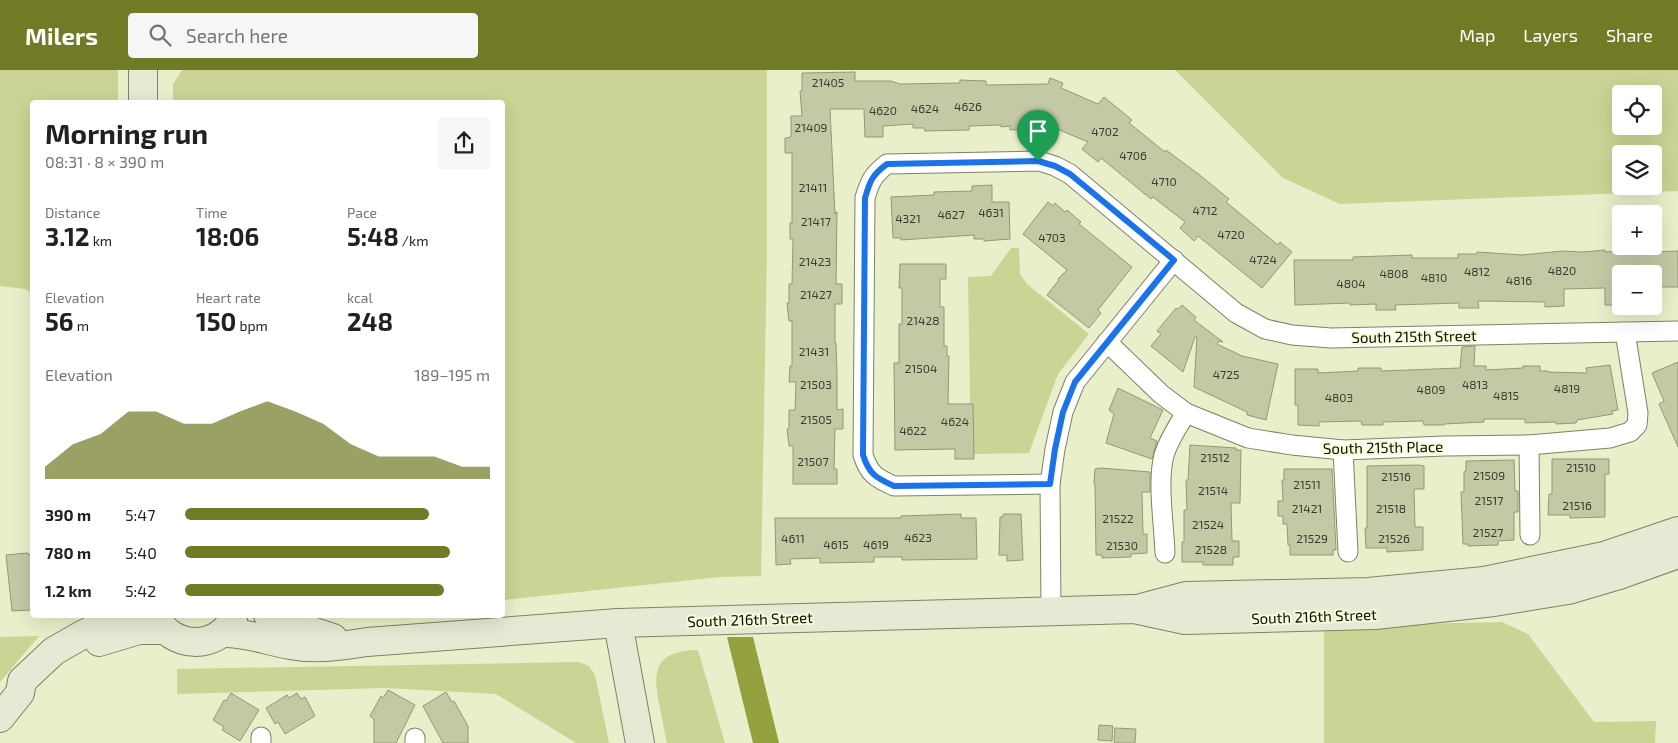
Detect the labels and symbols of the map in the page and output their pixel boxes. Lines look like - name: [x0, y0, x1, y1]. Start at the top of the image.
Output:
- house number: 21405: [812, 75, 844, 89]
- house number: 4626: [954, 99, 982, 113]
- house number: 4624: [911, 101, 939, 115]
- house number: 4620: [869, 103, 897, 117]
- pin: [1017, 110, 1059, 161]
- house number: 21409: [794, 120, 828, 134]
- house number: 4702: [1091, 124, 1119, 138]
- house number: 4706: [1119, 148, 1147, 162]
- house number: 4710: [1151, 174, 1177, 188]
- house number: 21411: [799, 180, 827, 194]
- house number: 4712: [1192, 203, 1218, 217]
- house number: 4631: [978, 205, 1004, 219]
- house number: 4627: [937, 207, 965, 221]
- house number: 4321: [895, 211, 921, 225]
- house number: 21417: [801, 214, 831, 228]
- house number: 4720: [1217, 227, 1245, 241]
- house number: 4703: [1038, 230, 1066, 244]
- house number: 4724: [1249, 252, 1277, 266]
- house number: 21423: [799, 254, 831, 268]
- house number: 4820: [1548, 263, 1576, 277]
- house number: 4812: [1464, 264, 1490, 278]
- house number: 4808: [1379, 266, 1409, 280]
- house number: 4810: [1421, 270, 1447, 284]
- house number: 4816: [1506, 273, 1532, 287]
- house number: 4804: [1336, 276, 1366, 290]
- house number: 21427: [800, 287, 832, 301]
- house number: 21428: [907, 313, 939, 327]
- street label: South 215th Street: [1351, 326, 1477, 346]
- house number: 21431: [799, 344, 829, 358]
- house number: 21504: [905, 361, 937, 375]
- house number: 4725: [1213, 367, 1239, 381]
- house number: 21503: [800, 377, 832, 391]
- house number: 4813: [1462, 377, 1488, 391]
- house number: 4819: [1554, 381, 1580, 395]
- house number: 4809: [1417, 382, 1446, 396]
- house number: 4815: [1493, 388, 1519, 402]
- house number: 4803: [1325, 390, 1353, 404]
- house number: 21505: [800, 412, 832, 426]
- house number: 4624: [941, 414, 969, 428]
- house number: 4622: [899, 423, 927, 437]
- street label: South 215th Place: [1323, 437, 1443, 457]
- house number: 21512: [1200, 450, 1230, 464]
- house number: 21507: [797, 454, 829, 468]
- house number: 21510: [1566, 460, 1596, 474]
- house number: 21509: [1473, 468, 1505, 482]
- house number: 21516: [1381, 469, 1411, 483]
- house number: 21511: [1293, 477, 1321, 491]
- house number: 21514: [1198, 483, 1228, 497]
- house number: 21517: [1475, 493, 1503, 507]
- house number: 21516: [1562, 498, 1592, 512]
- house number: 21421: [1292, 501, 1322, 515]
- house number: 21518: [1376, 501, 1406, 515]
- house number: 21522: [1102, 511, 1134, 525]
- house number: 21524: [1192, 517, 1224, 531]
- house number: 21527: [1473, 525, 1503, 539]
- house number: 4623: [904, 530, 932, 544]
- house number: 4611: [781, 531, 805, 545]
- house number: 21529: [1296, 531, 1328, 545]
- house number: 21526: [1378, 531, 1410, 545]
- house number: 4615: [823, 537, 849, 551]
- house number: 4619: [863, 537, 889, 551]
- house number: 21530: [1106, 538, 1138, 552]
- house number: 21528: [1195, 542, 1227, 556]
- street label: South 216th Street: [1251, 605, 1377, 627]
- street label: South 216th Street: [687, 608, 813, 630]

